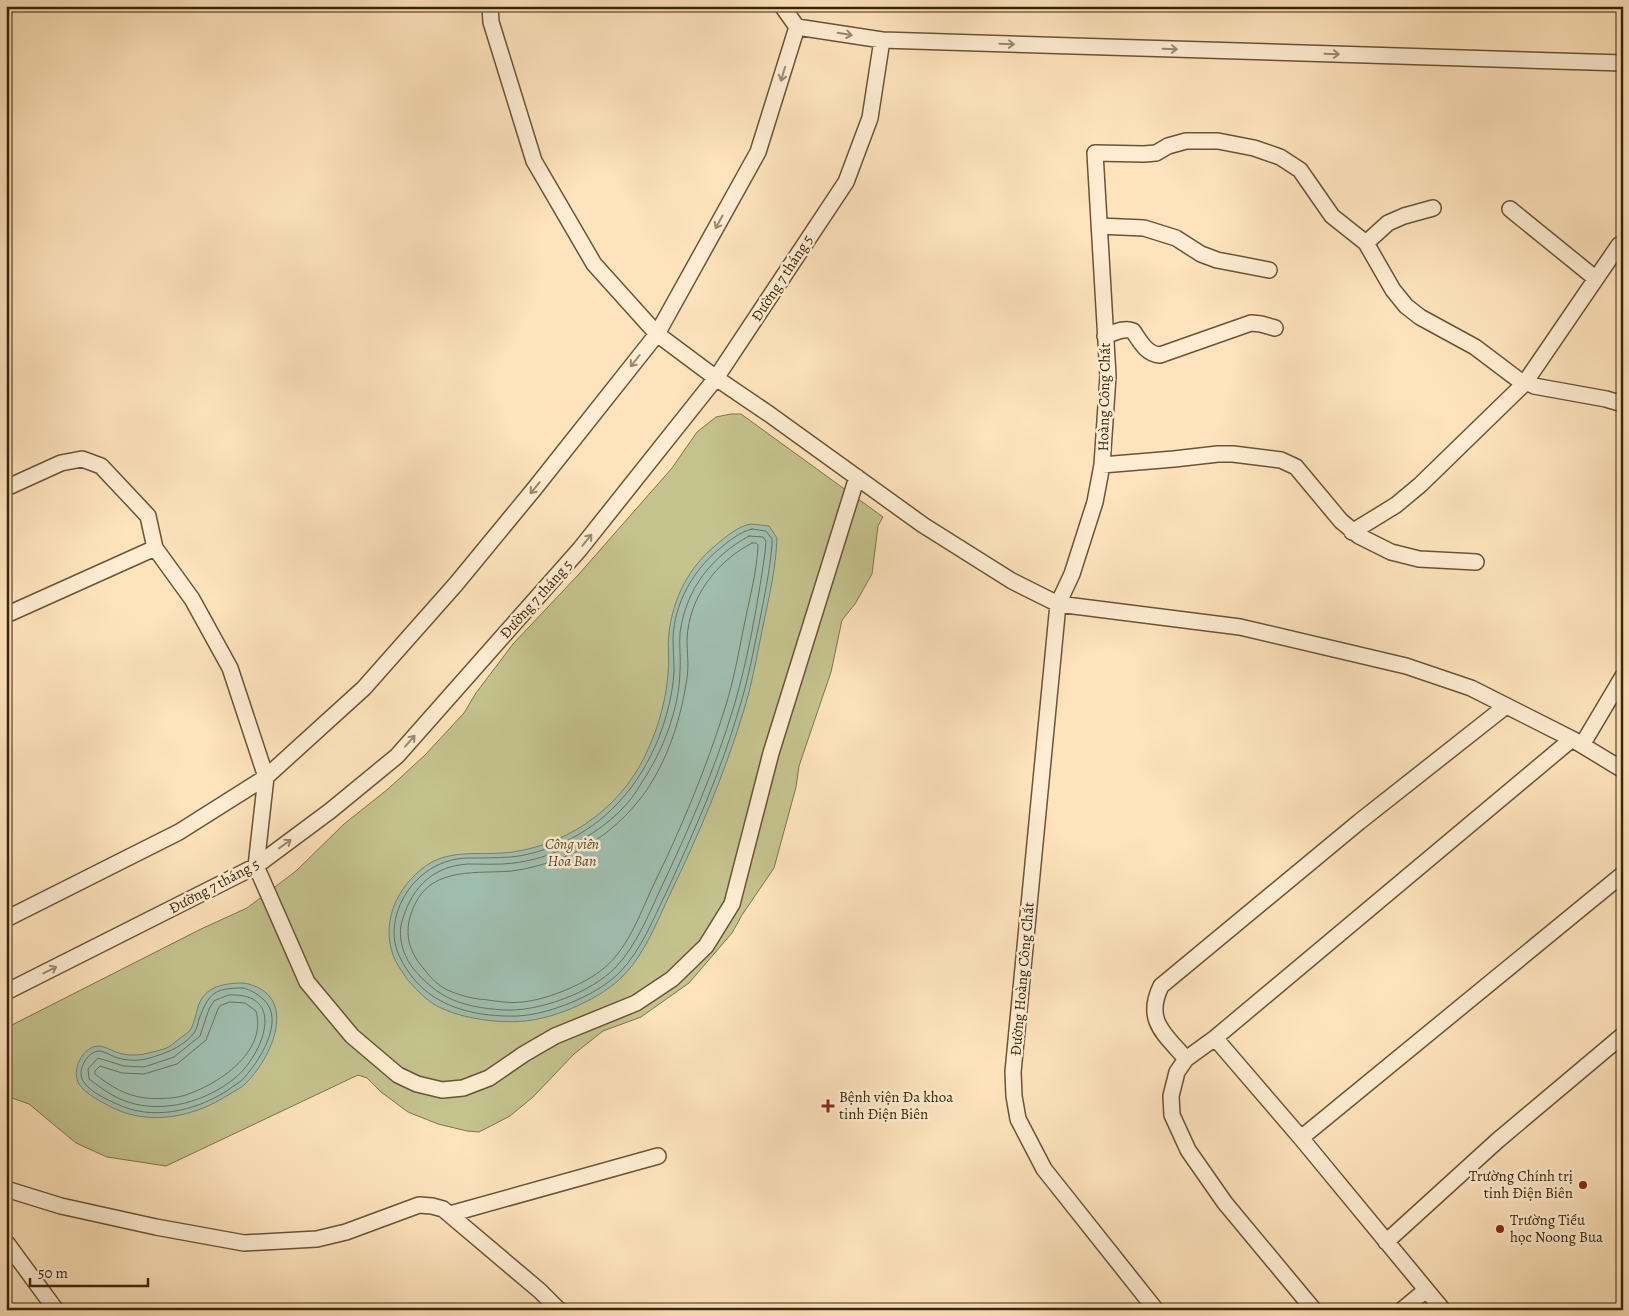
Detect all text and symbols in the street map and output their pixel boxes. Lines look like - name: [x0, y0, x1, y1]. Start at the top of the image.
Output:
- one-way arrow: [837, 29, 853, 39]
- one-way arrow: [999, 39, 1015, 48]
- one-way arrow: [1161, 44, 1177, 53]
- one-way arrow: [1324, 49, 1340, 58]
- one-way arrow: [778, 65, 788, 81]
- one-way arrow: [714, 214, 723, 229]
- street label: Đường 7 tháng 5: [746, 231, 818, 325]
- street label: Hoàng Công Chất: [1093, 342, 1115, 452]
- one-way arrow: [630, 354, 641, 367]
- one-way arrow: [529, 481, 540, 494]
- one-way arrow: [582, 534, 593, 547]
- street label: Đường 7 tháng 5: [495, 555, 577, 643]
- one-way arrow: [405, 735, 416, 748]
- park label: Công viên Hoa Ban: [545, 834, 599, 871]
- one-way arrow: [278, 839, 292, 849]
- street label: Đường 7 tháng 5: [165, 854, 263, 918]
- street label: Đường Hoàng Công Chất: [1005, 901, 1039, 1057]
- one-way arrow: [42, 965, 57, 974]
- place label: Bệnh viện Đa khoa tỉnh Điện Biên: [839, 1087, 953, 1124]
- marker: Bệnh viện Đa khoa tỉnh Điện Biên: [821, 1099, 835, 1113]
- place label: Trường Chính trị tỉnh Điện Biên: [1469, 1166, 1573, 1203]
- marker: Trường Chính trị tỉnh Điện Biên: [1577, 1179, 1589, 1191]
- place label: Trường Tiểu học Noong Bua: [1510, 1210, 1603, 1247]
- marker: Trường Tiểu học Noong Bua: [1494, 1223, 1506, 1235]
- scale bar: [30, 1256, 148, 1288]
- text: 50 m: [38, 1263, 68, 1283]

